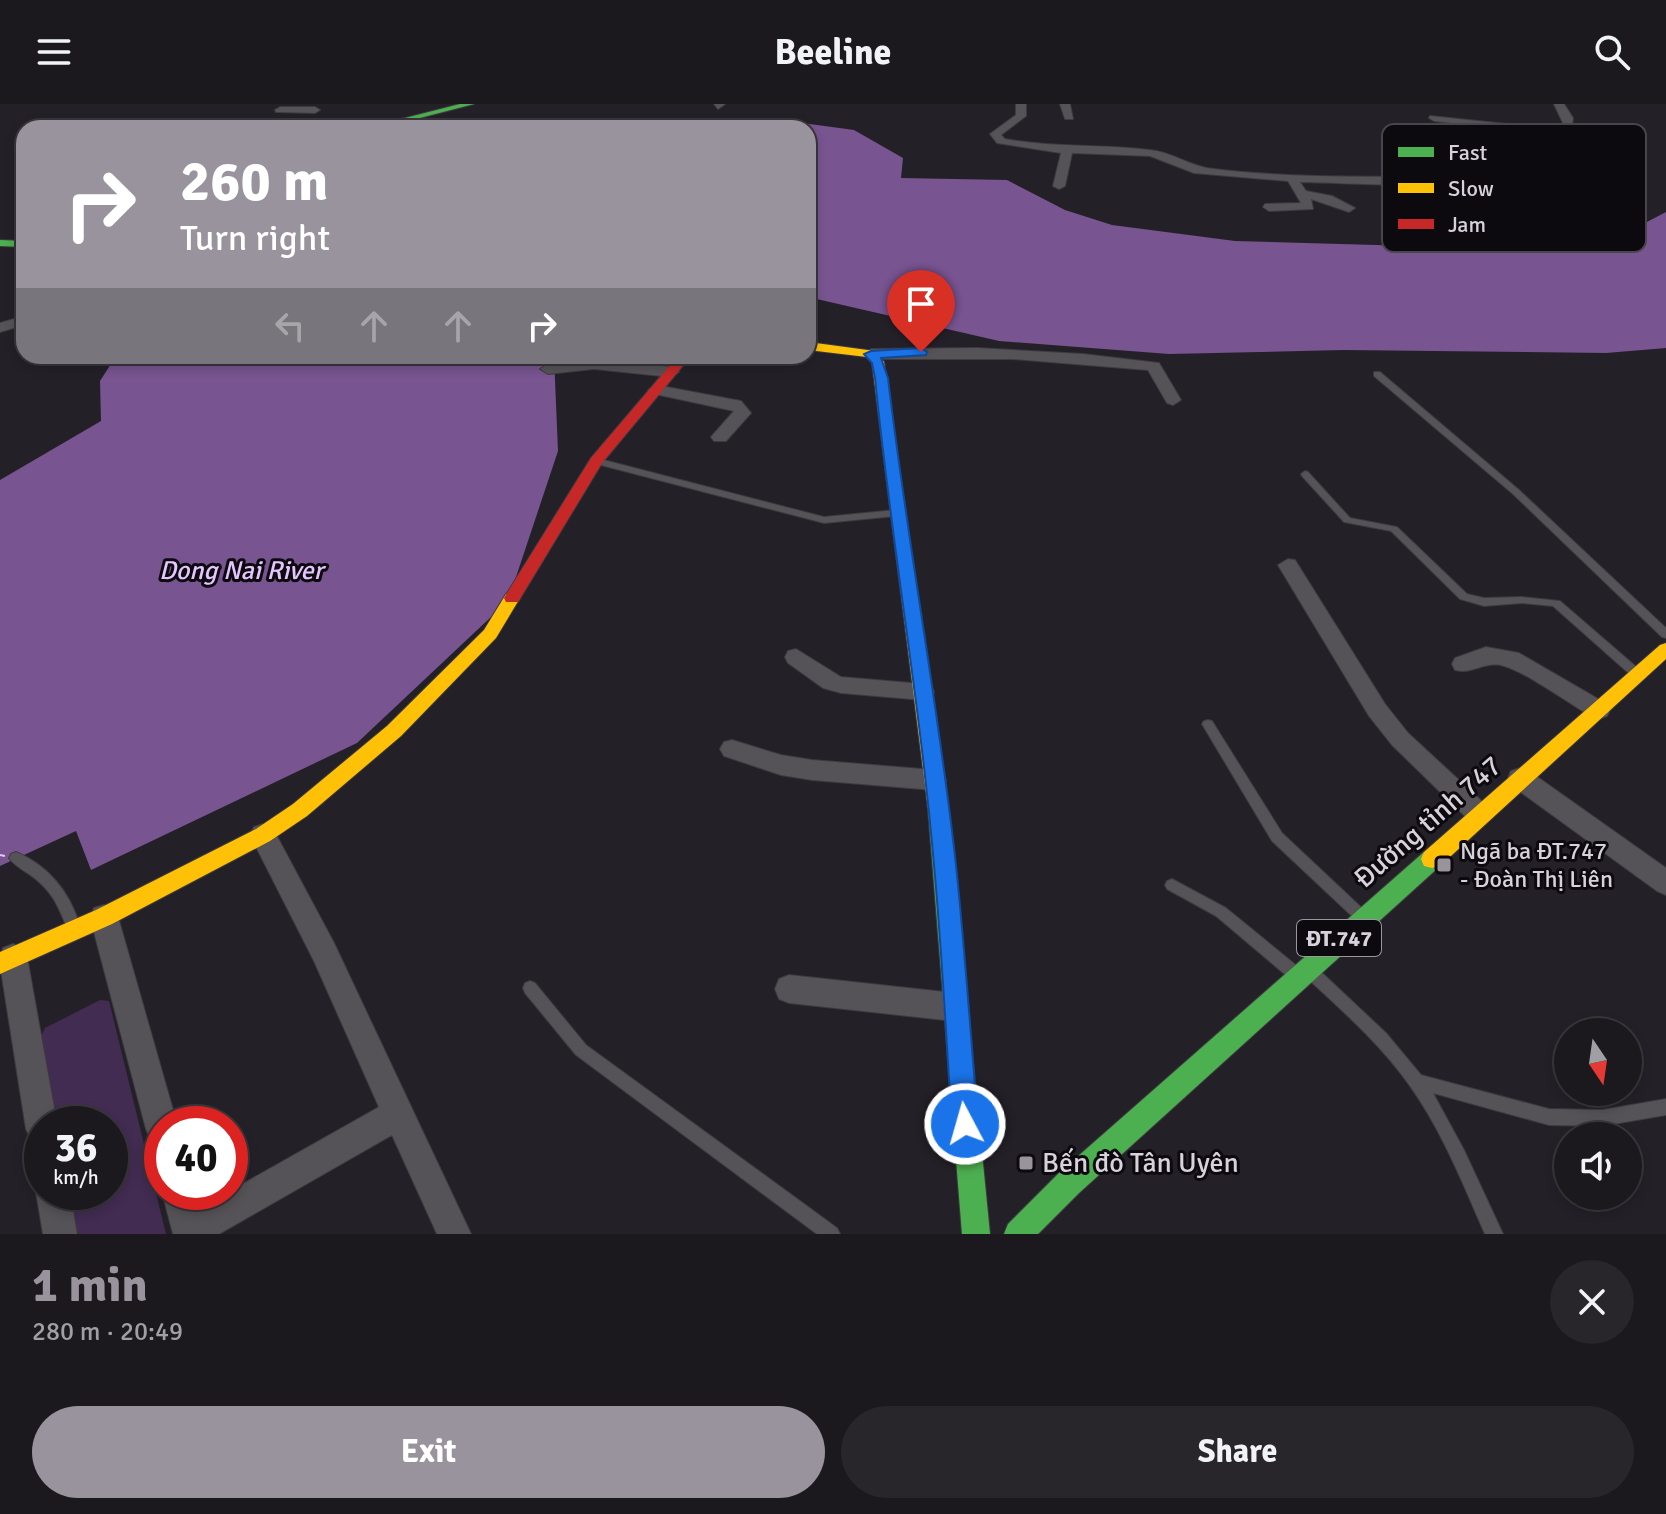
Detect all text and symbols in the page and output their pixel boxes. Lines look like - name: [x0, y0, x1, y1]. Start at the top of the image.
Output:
- icon: menu: [32, 30, 76, 74]
- text: Beeline: [775, 30, 891, 75]
- icon: search: [1590, 30, 1634, 74]
- legend: [1382, 124, 1646, 252]
- text: Fast: [1448, 139, 1488, 166]
- text: 260 m: [180, 147, 328, 216]
- icon: right: [48, 152, 152, 256]
- text: Slow: [1448, 175, 1494, 202]
- text: Jam: [1448, 211, 1486, 238]
- text: Turn right: [180, 216, 330, 261]
- pin: [887, 270, 955, 352]
- icon: arrive: [899, 282, 943, 326]
- icon: left: [268, 304, 312, 348]
- icon: ahead: [352, 304, 396, 348]
- icon: ahead: [436, 304, 480, 348]
- icon: right: [520, 304, 564, 348]
- water label: Dong Nai River: [159, 555, 326, 587]
- street label: Đường tỉnh 747: [1347, 749, 1509, 895]
- place label: Ngã ba ĐT.747 - Đoàn Thị Liên: [1460, 836, 1613, 894]
- marker: Ngã ba ĐT.747 - Đoàn Thị Liên: [1435, 856, 1453, 874]
- road number: ĐT.747: [1297, 920, 1381, 956]
- north arrow: [1554, 1018, 1642, 1106]
- map controls: [1554, 1018, 1642, 1210]
- position arrow: [923, 1082, 1007, 1166]
- speed limit sign: 40: [144, 1106, 248, 1210]
- button: sound: [1554, 1122, 1642, 1210]
- text: 36: [54, 1123, 98, 1173]
- place label: Bến đò Tân Uyên: [1042, 1146, 1239, 1180]
- marker: Bến đò Tân Uyên: [1017, 1154, 1035, 1172]
- text: km/h: [53, 1165, 99, 1190]
- text: 1 min: [32, 1256, 148, 1315]
- button: close: [1550, 1260, 1634, 1344]
- text: 280 m · 20:49: [32, 1316, 183, 1348]
- button: Exit: [32, 1406, 825, 1498]
- button: Share: [841, 1406, 1634, 1498]

